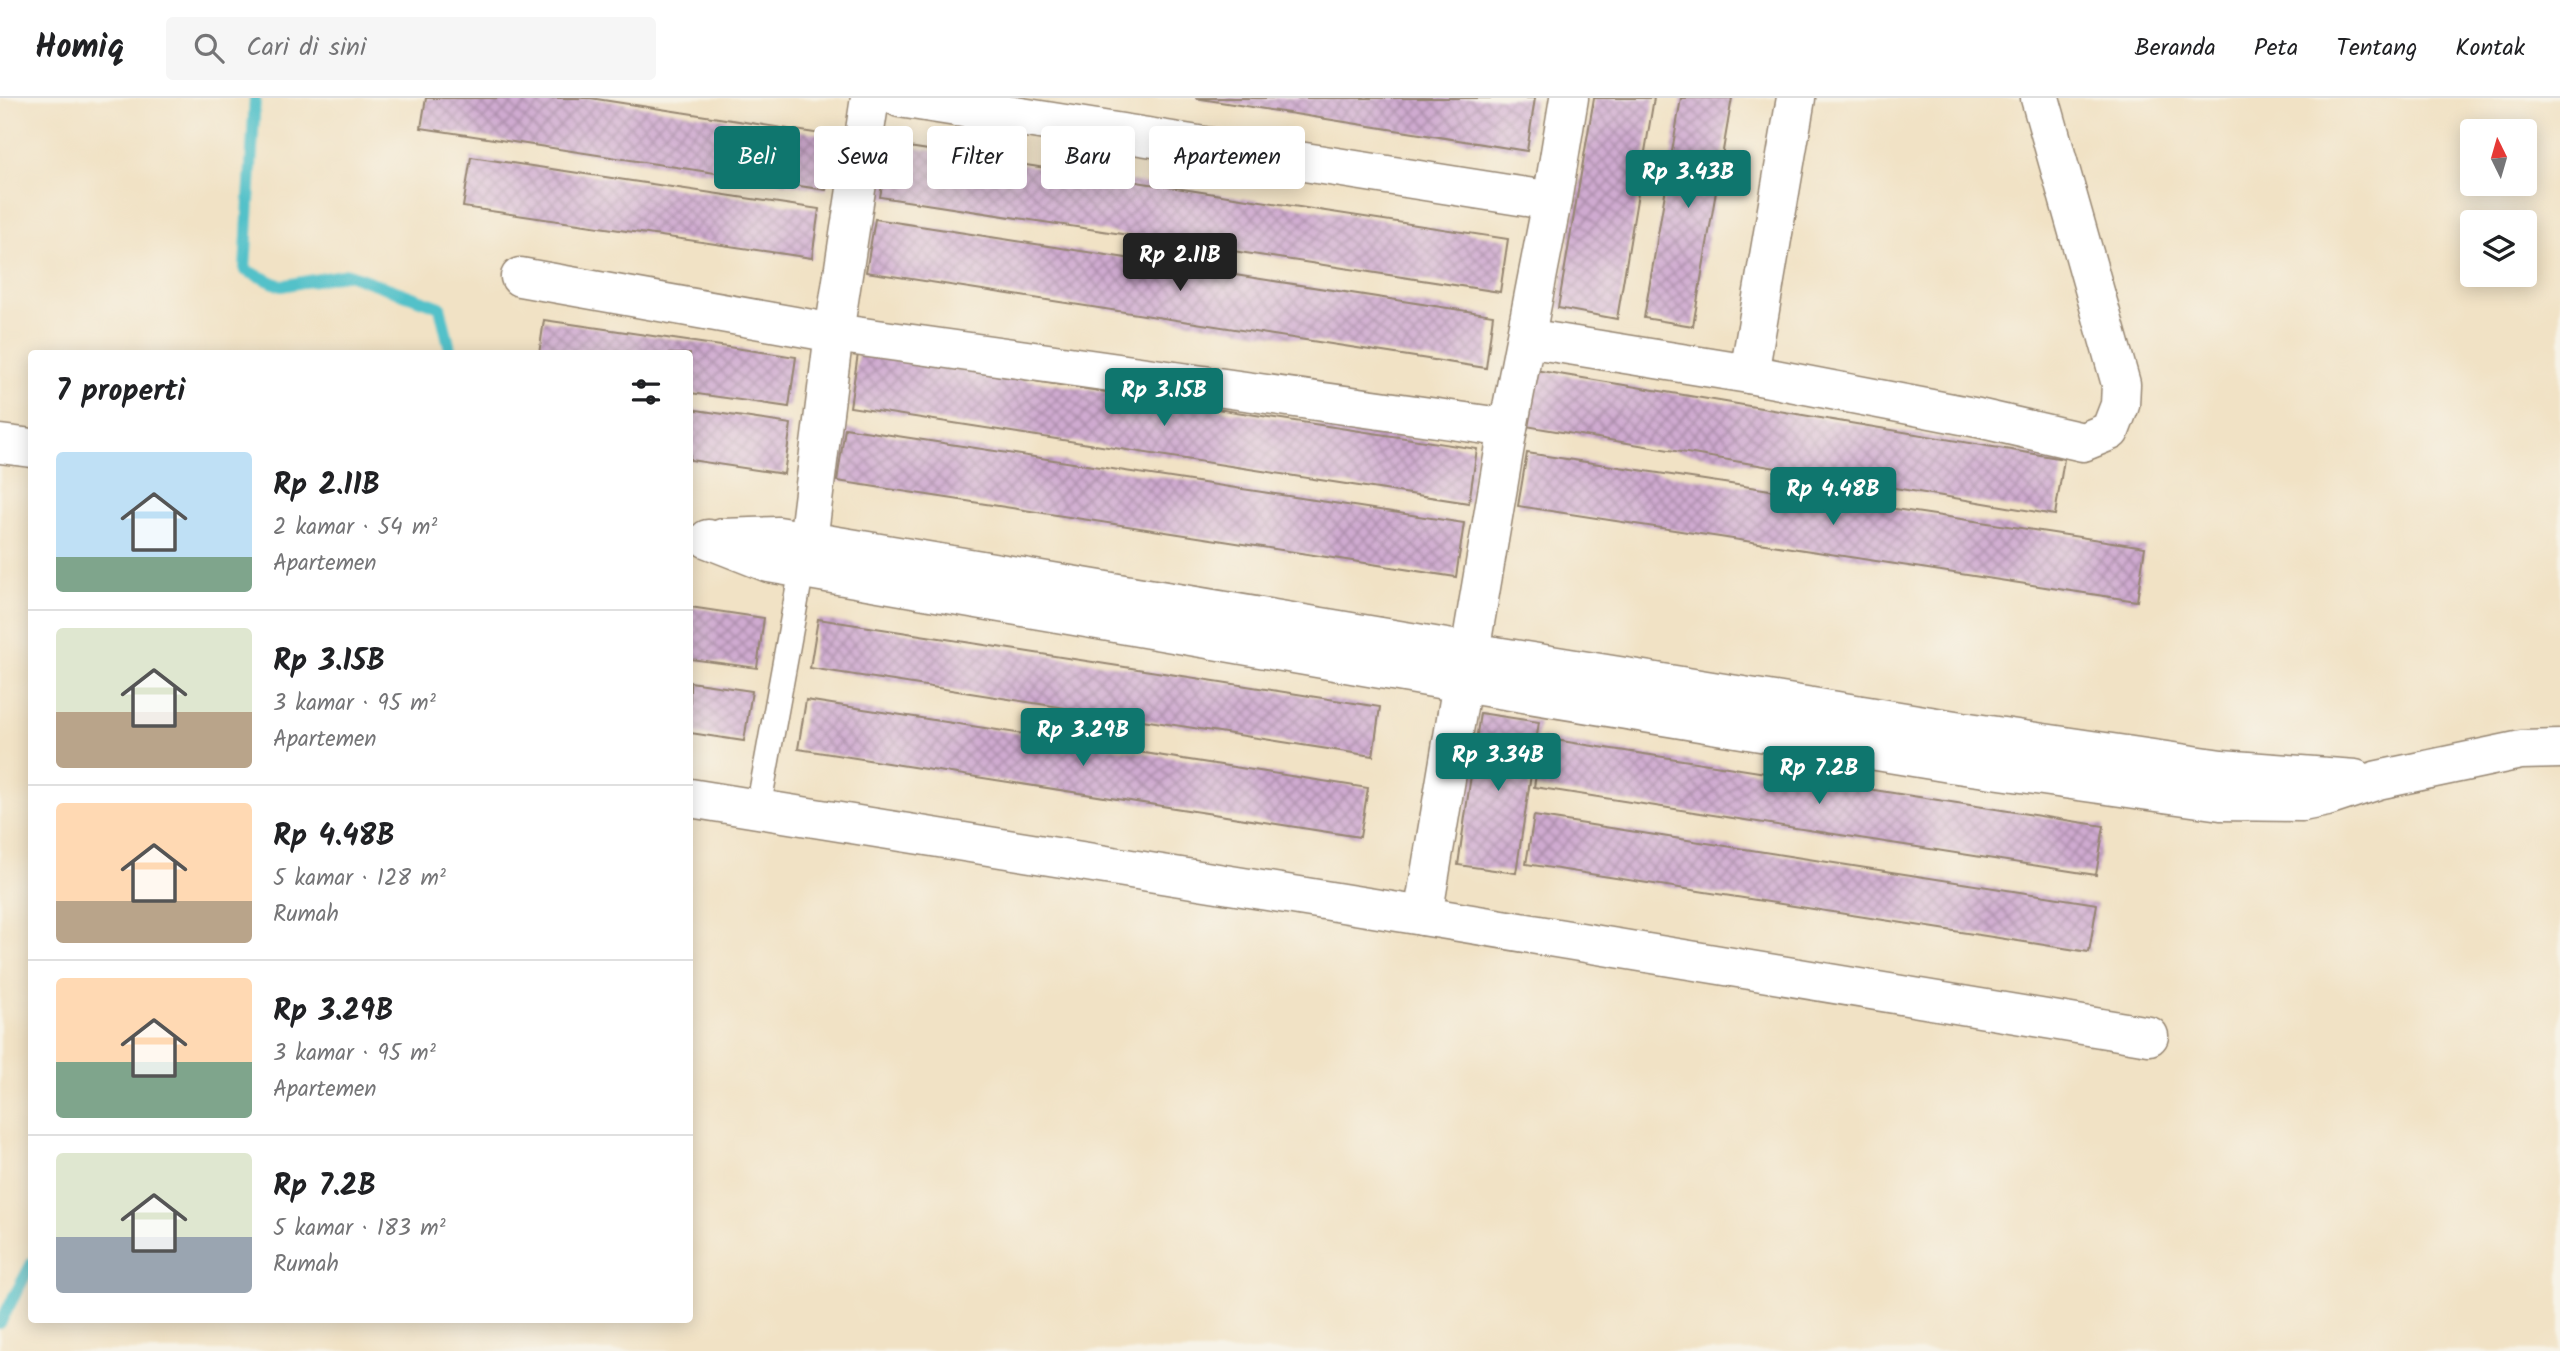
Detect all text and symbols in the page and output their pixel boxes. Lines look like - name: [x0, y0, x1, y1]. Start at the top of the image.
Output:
- search box: [166, 17, 656, 80]
- text: Homiq: [35, 22, 124, 75]
- text: Cari di sini: [246, 27, 366, 69]
- icon: search: [190, 29, 228, 67]
- text: Beranda: [2134, 29, 2216, 68]
- text: Peta: [2254, 29, 2298, 68]
- text: Tentang: [2336, 29, 2417, 68]
- text: Kontak: [2455, 29, 2525, 68]
- north arrow: [2460, 119, 2538, 196]
- map controls: [2460, 119, 2537, 287]
- chip: Beli: [714, 126, 800, 189]
- chip: Sewa: [814, 126, 913, 189]
- chip: Filter: [927, 126, 1027, 189]
- chip: Baru: [1041, 126, 1135, 189]
- chip: Apartemen: [1149, 126, 1305, 189]
- pin: Rp 3.43B: [1616, 150, 1760, 210]
- text: Rp 3.43B: [1642, 155, 1734, 191]
- button: layers: [2460, 210, 2537, 287]
- pin: Rp 2.11B: [1108, 234, 1252, 293]
- text: Rp 2.11B: [1139, 238, 1221, 274]
- text: 7 properti: [56, 368, 185, 416]
- pin: Rp 3.15B: [1092, 368, 1236, 428]
- icon: filters: [627, 373, 665, 411]
- text: Rp 3.15B: [1121, 373, 1207, 409]
- text: Rp 2.11B: [273, 462, 380, 510]
- pin: Rp 4.48B: [1761, 468, 1905, 527]
- text: Rp 4.48B: [1786, 472, 1880, 508]
- icon: home: [112, 480, 196, 564]
- text: 2 kamar · 54 m²: [273, 510, 437, 546]
- text: Apartemen: [273, 546, 377, 582]
- text: Rp 3.15B: [273, 638, 385, 686]
- icon: home: [112, 656, 196, 740]
- text: 3 kamar · 95 m²: [273, 686, 436, 722]
- pin: Rp 3.29B: [1011, 708, 1155, 768]
- text: Rp 3.29B: [1037, 713, 1129, 749]
- text: Apartemen: [273, 722, 377, 758]
- pin: Rp 3.34B: [1426, 734, 1570, 793]
- text: Rp 3.34B: [1452, 738, 1544, 774]
- pin: Rp 7.2B: [1754, 746, 1884, 806]
- text: Rp 7.2B: [1779, 751, 1859, 787]
- text: Rp 4.48B: [273, 813, 395, 861]
- icon: home: [112, 831, 196, 915]
- text: 5 kamar · 128 m²: [273, 861, 446, 897]
- text: Rumah: [273, 897, 339, 933]
- text: Rp 3.29B: [273, 988, 394, 1036]
- icon: home: [112, 1006, 196, 1090]
- text: 3 kamar · 95 m²: [273, 1036, 436, 1072]
- text: Apartemen: [273, 1072, 377, 1108]
- text: Rp 7.2B: [273, 1163, 376, 1211]
- icon: home: [112, 1181, 196, 1265]
- text: 5 kamar · 183 m²: [273, 1211, 446, 1247]
- text: Rumah: [273, 1247, 339, 1283]

